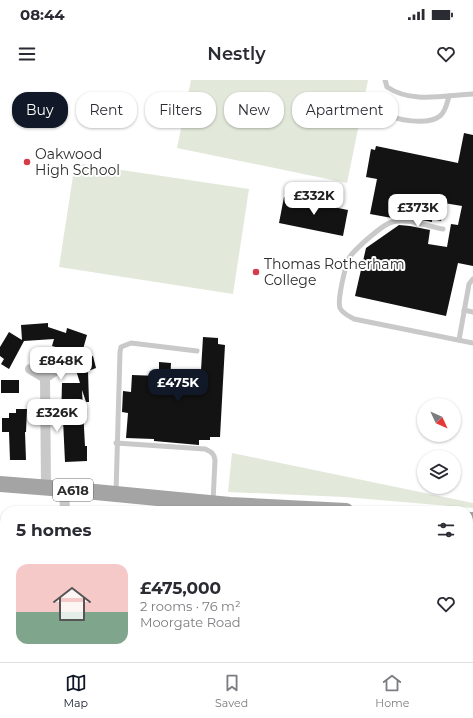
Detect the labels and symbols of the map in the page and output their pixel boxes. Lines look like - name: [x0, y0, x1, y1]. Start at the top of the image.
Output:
- place label: Oakwood High School: [35, 145, 120, 179]
- marker: Oakwood High School: [22, 157, 32, 167]
- pin: £332K: [286, 182, 342, 216]
- pin: £373K: [390, 194, 446, 228]
- place label: Thomas Rotherham College: [264, 255, 404, 289]
- marker: Thomas Rotherham College: [251, 267, 261, 277]
- pin: £848K: [33, 347, 89, 381]
- pin: £475K: [150, 369, 206, 403]
- north arrow: [417, 398, 461, 442]
- pin: £326K: [29, 399, 85, 433]
- road number: A618: [53, 479, 93, 501]

